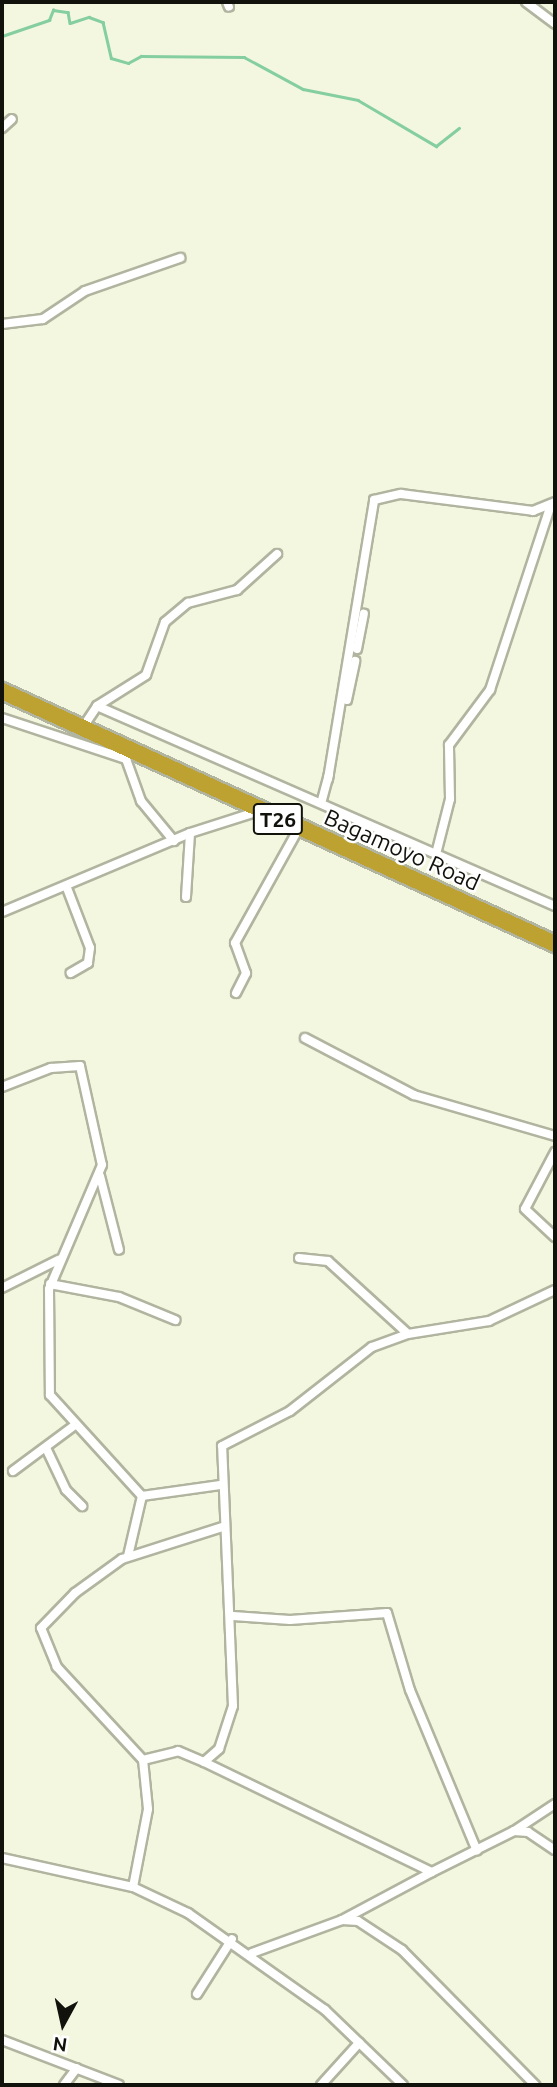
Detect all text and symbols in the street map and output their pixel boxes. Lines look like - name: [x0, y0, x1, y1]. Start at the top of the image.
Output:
- road number: T26: [252, 802, 304, 836]
- street label: Bagamoyo Road: [320, 803, 484, 897]
- north arrow: [28, 1989, 98, 2059]
- text: N: [52, 2033, 69, 2057]

